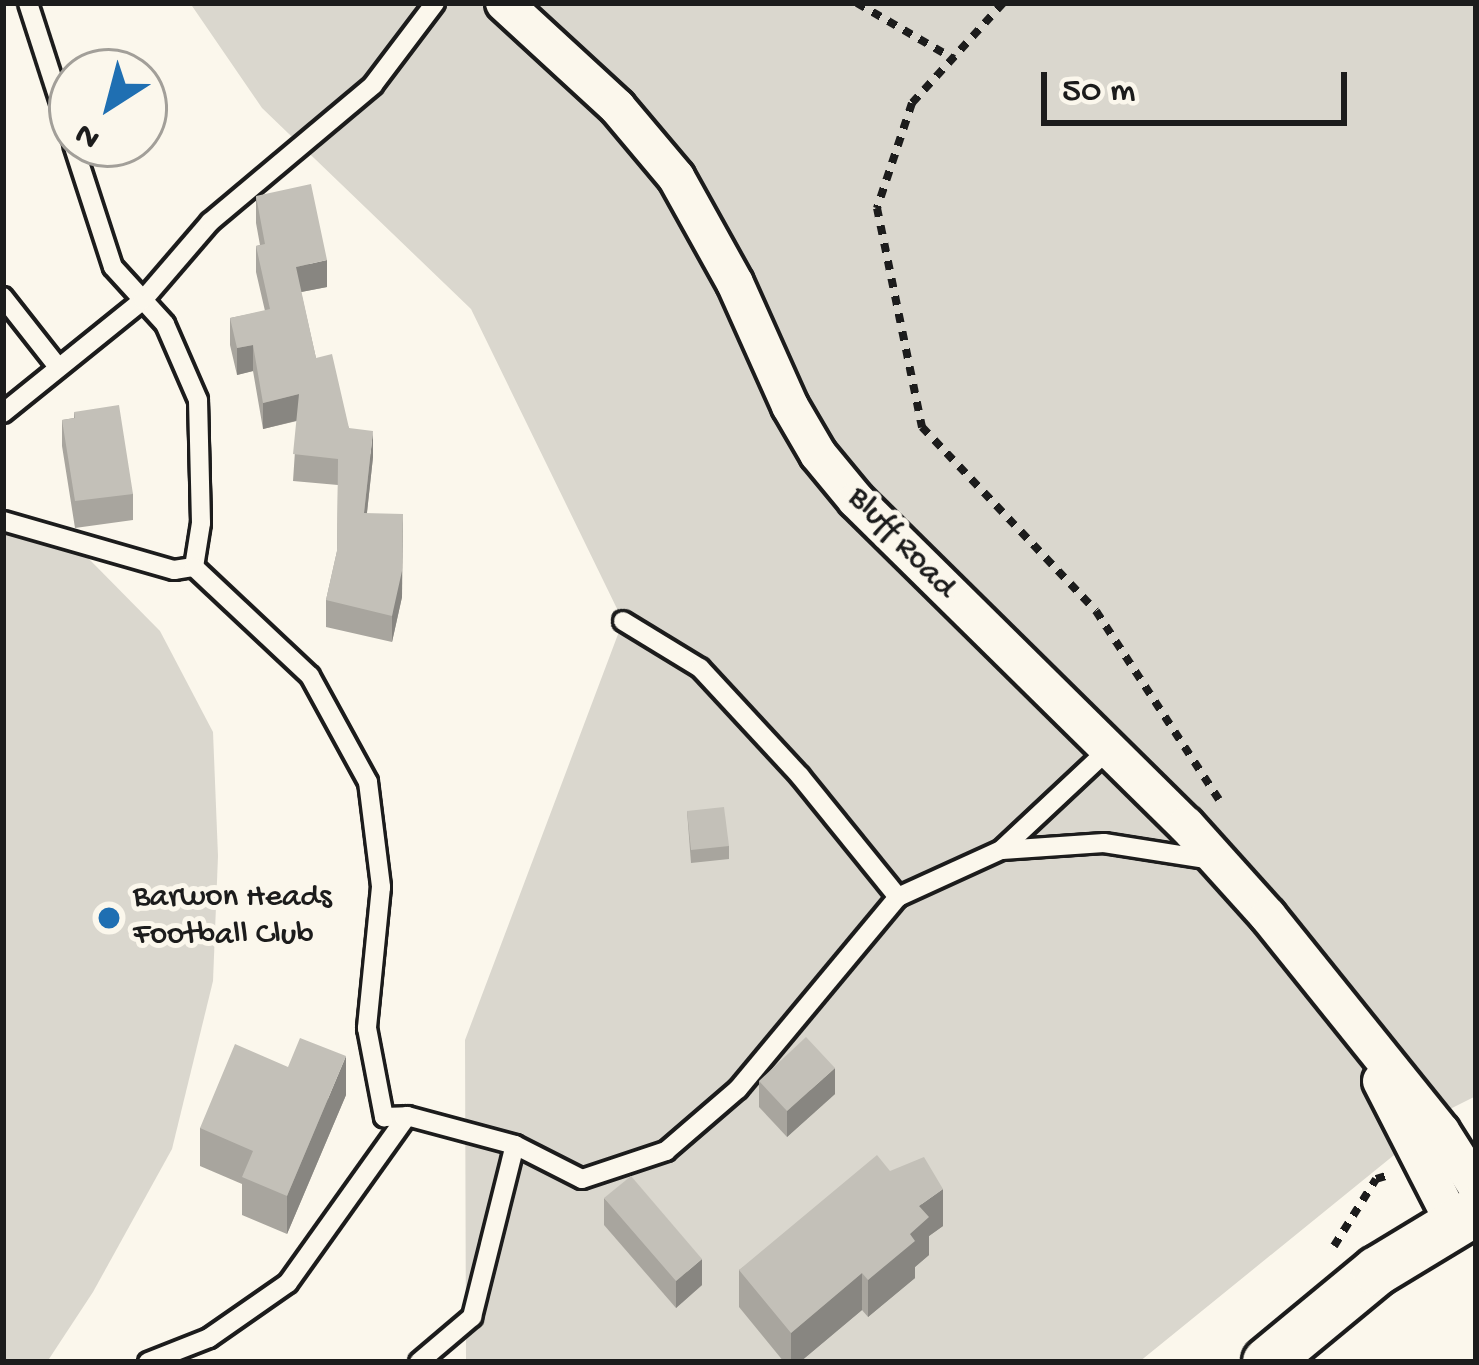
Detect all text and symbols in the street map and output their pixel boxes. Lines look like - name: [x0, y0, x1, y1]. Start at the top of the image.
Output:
- north arrow: [48, 48, 168, 168]
- scale bar: [1047, 48, 1353, 122]
- text: 50 m: [1062, 71, 1135, 114]
- text: N: [69, 113, 108, 156]
- street label: Bluff Road: [837, 480, 963, 608]
- place label: Barwon Heads Football Club: [133, 879, 332, 957]
- marker: Barwon Heads Football Club: [96, 905, 122, 931]

